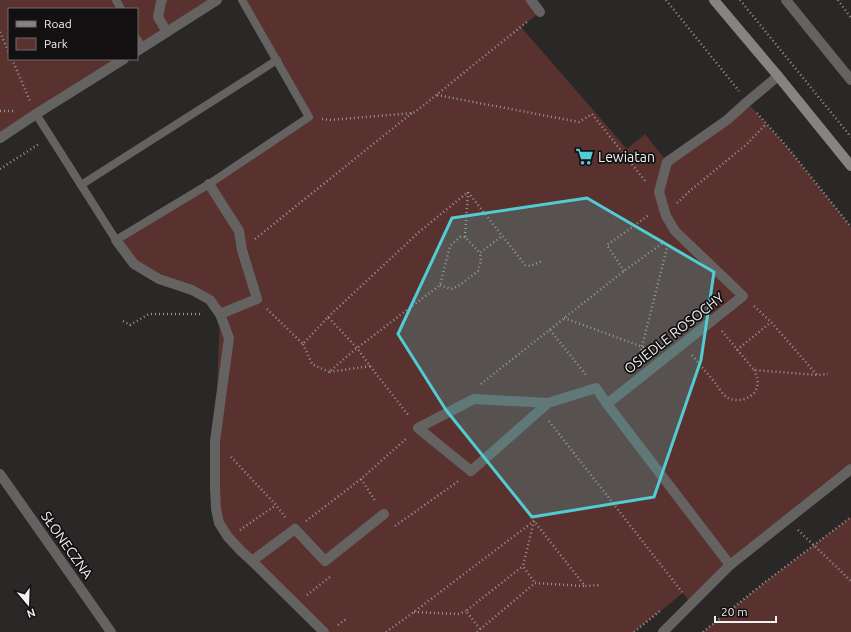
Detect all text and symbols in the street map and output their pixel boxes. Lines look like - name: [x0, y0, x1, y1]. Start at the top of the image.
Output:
- legend: [8, 8, 138, 60]
- text: Road: [44, 17, 72, 30]
- text: Park: [44, 37, 68, 50]
- supermarket icon: Lewiatan: [575, 147, 595, 167]
- place label: Lewiatan: [598, 149, 655, 165]
- street label: OSIEDLE ROSOCHY: [621, 289, 727, 377]
- street label: SŁONECZNA: [38, 508, 96, 582]
- north arrow: [8, 584, 48, 624]
- scale bar: [715, 598, 776, 624]
- text: 20 m: [721, 605, 748, 618]
- text: N: [25, 606, 37, 620]

